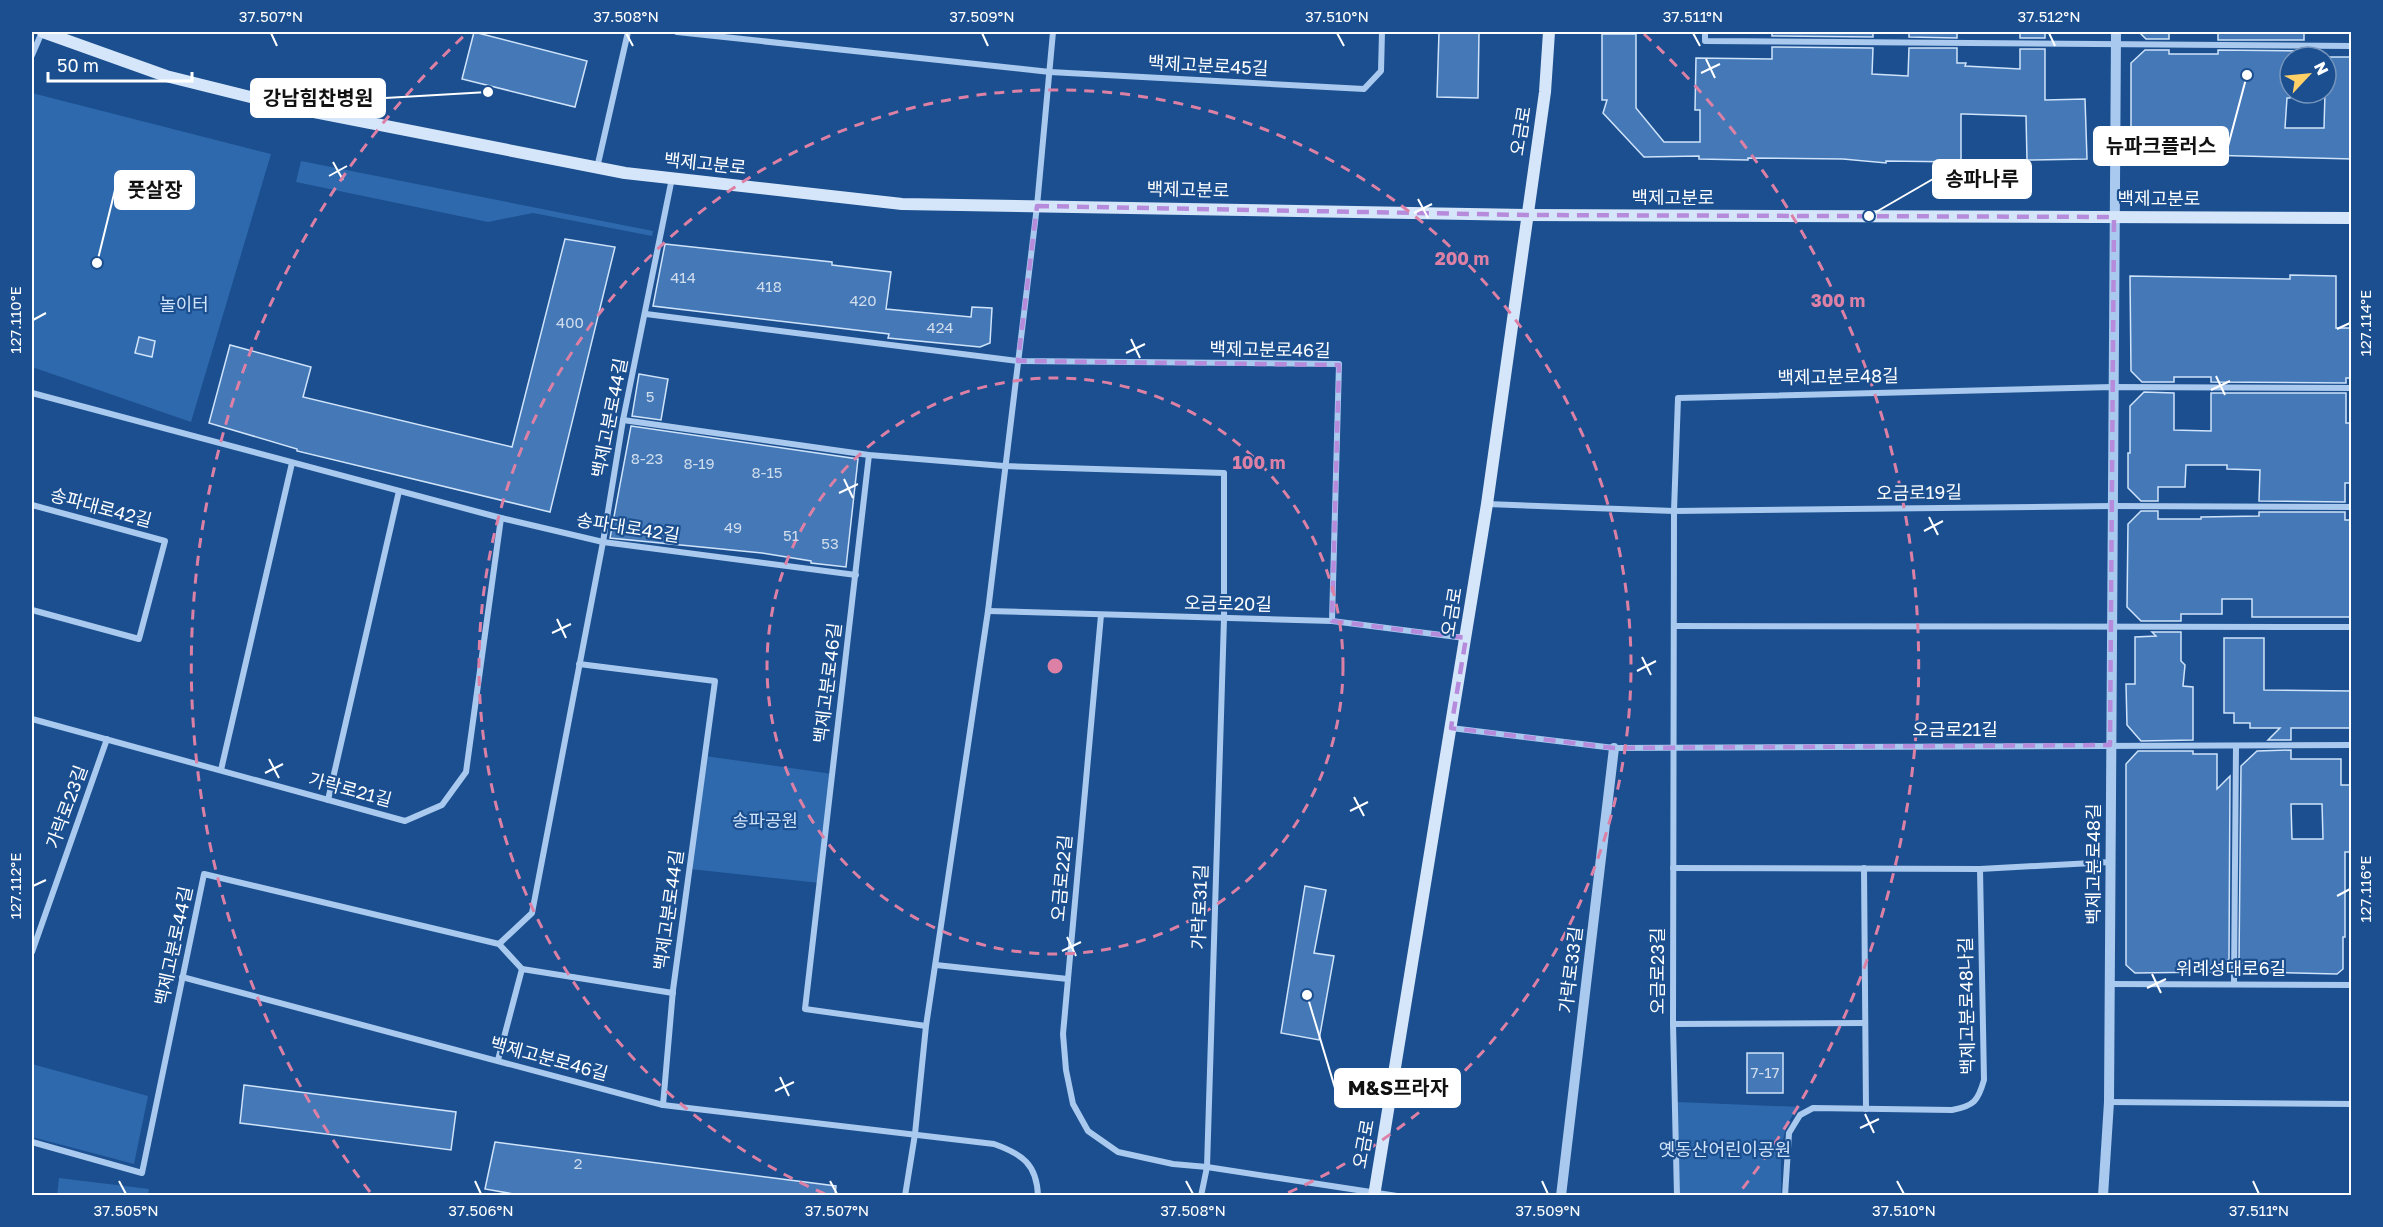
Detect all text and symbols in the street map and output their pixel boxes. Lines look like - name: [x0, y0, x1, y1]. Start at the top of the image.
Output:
- text: 37.507°N: [239, 7, 303, 25]
- text: 37.508°N: [593, 7, 659, 25]
- text: 37.509°N: [949, 7, 1015, 25]
- text: 37.510°N: [1305, 7, 1369, 25]
- text: 37.511°N: [1663, 7, 1723, 25]
- text: 37.512°N: [2017, 7, 2081, 25]
- scale bar: [48, 45, 192, 83]
- north arrow: [2278, 45, 2338, 105]
- street label: 백제고분로45길: [1147, 51, 1269, 79]
- text: 50 m: [57, 54, 99, 76]
- text: N: [2310, 59, 2333, 78]
- callout: 강남힘찬병원: [251, 79, 385, 117]
- text: 강남힘찬병원: [263, 85, 373, 109]
- street label: 오금로: [1505, 105, 1535, 157]
- callout: 뉴파크플러스: [2094, 127, 2228, 165]
- text: 뉴파크플러스: [2106, 133, 2216, 157]
- street label: 백제고분로: [663, 148, 747, 178]
- callout: 송파나루: [1933, 160, 2031, 198]
- text: 송파나루: [1945, 166, 2019, 190]
- callout: 풋살장: [115, 171, 194, 209]
- text: 풋살장: [127, 177, 183, 201]
- street label: 백제고분로: [1146, 177, 1230, 201]
- street label: 백제고분로: [1632, 186, 1714, 208]
- street label: 백제고분로: [2118, 187, 2200, 209]
- text: 200 m: [1435, 247, 1489, 269]
- house number: 414: [670, 268, 696, 286]
- house number: 418: [756, 277, 782, 295]
- text: 127.110°E: [6, 286, 24, 354]
- text: 300 m: [1811, 289, 1865, 311]
- text: 127.114°E: [2356, 290, 2374, 356]
- house number: 420: [849, 291, 877, 309]
- park label: 놀이터: [159, 293, 209, 315]
- house number: 400: [556, 313, 584, 331]
- house number: 424: [926, 318, 954, 336]
- street label: 백제고분로46길: [1209, 337, 1331, 361]
- street label: 백제고분로44길: [587, 356, 631, 479]
- street label: 백제고분로48길: [1777, 364, 1899, 388]
- house number: 5: [646, 387, 654, 405]
- house number: 8-23: [631, 449, 663, 467]
- text: 100 m: [1233, 451, 1285, 473]
- house number: 8-19: [683, 454, 715, 472]
- house number: 8-15: [752, 463, 782, 481]
- street label: 오금로19길: [1876, 480, 1962, 504]
- street label: 송파대로42길: [48, 483, 154, 531]
- street label: 송파대로42길: [575, 508, 681, 546]
- house number: 49: [724, 518, 742, 536]
- house number: 51: [783, 526, 799, 544]
- house number: 53: [821, 534, 839, 552]
- street label: 오금로: [1436, 586, 1466, 638]
- street label: 오금로20길: [1184, 591, 1272, 615]
- street label: 백제고분로46길: [809, 621, 845, 744]
- centre of rings: [1045, 656, 1065, 676]
- street label: 오금로21길: [1912, 718, 1998, 740]
- street label: 가락로23길: [41, 762, 91, 851]
- street label: 가락로21길: [306, 767, 394, 811]
- street label: 백제고분로48길: [2082, 803, 2104, 925]
- park label: 송파공원: [732, 809, 798, 831]
- street label: 오금로22길: [1046, 834, 1076, 922]
- street label: 백제고분로44길: [649, 848, 687, 971]
- text: 127.112°E: [6, 853, 24, 919]
- text: 127.116°E: [2356, 855, 2374, 923]
- street label: 가락로31길: [1187, 864, 1211, 950]
- street label: 백제고분로44길: [150, 884, 196, 1007]
- street label: 가락로33길: [1554, 925, 1586, 1015]
- street label: 오금로23길: [1646, 927, 1668, 1015]
- street label: 백제고분로48나길: [1954, 937, 1978, 1075]
- street label: 위례성대로6길: [2176, 957, 2286, 979]
- street label: 백제고분로46길: [488, 1032, 611, 1084]
- house number: 7-17: [1751, 1063, 1779, 1081]
- callout: M&S프라자: [1335, 1069, 1460, 1107]
- text: M&S프라자: [1348, 1075, 1449, 1099]
- street label: 오금로: [1348, 1117, 1378, 1170]
- park label: 옛동산어린이공원: [1659, 1138, 1791, 1160]
- house number: 2: [574, 1154, 582, 1172]
- text: 37.505°N: [93, 1201, 159, 1219]
- text: 37.506°N: [448, 1201, 514, 1219]
- text: 37.507°N: [805, 1201, 869, 1219]
- text: 37.508°N: [1160, 1201, 1226, 1219]
- text: 37.509°N: [1515, 1201, 1581, 1219]
- text: 37.510°N: [1872, 1201, 1936, 1219]
- text: 37.511°N: [2229, 1201, 2289, 1219]

